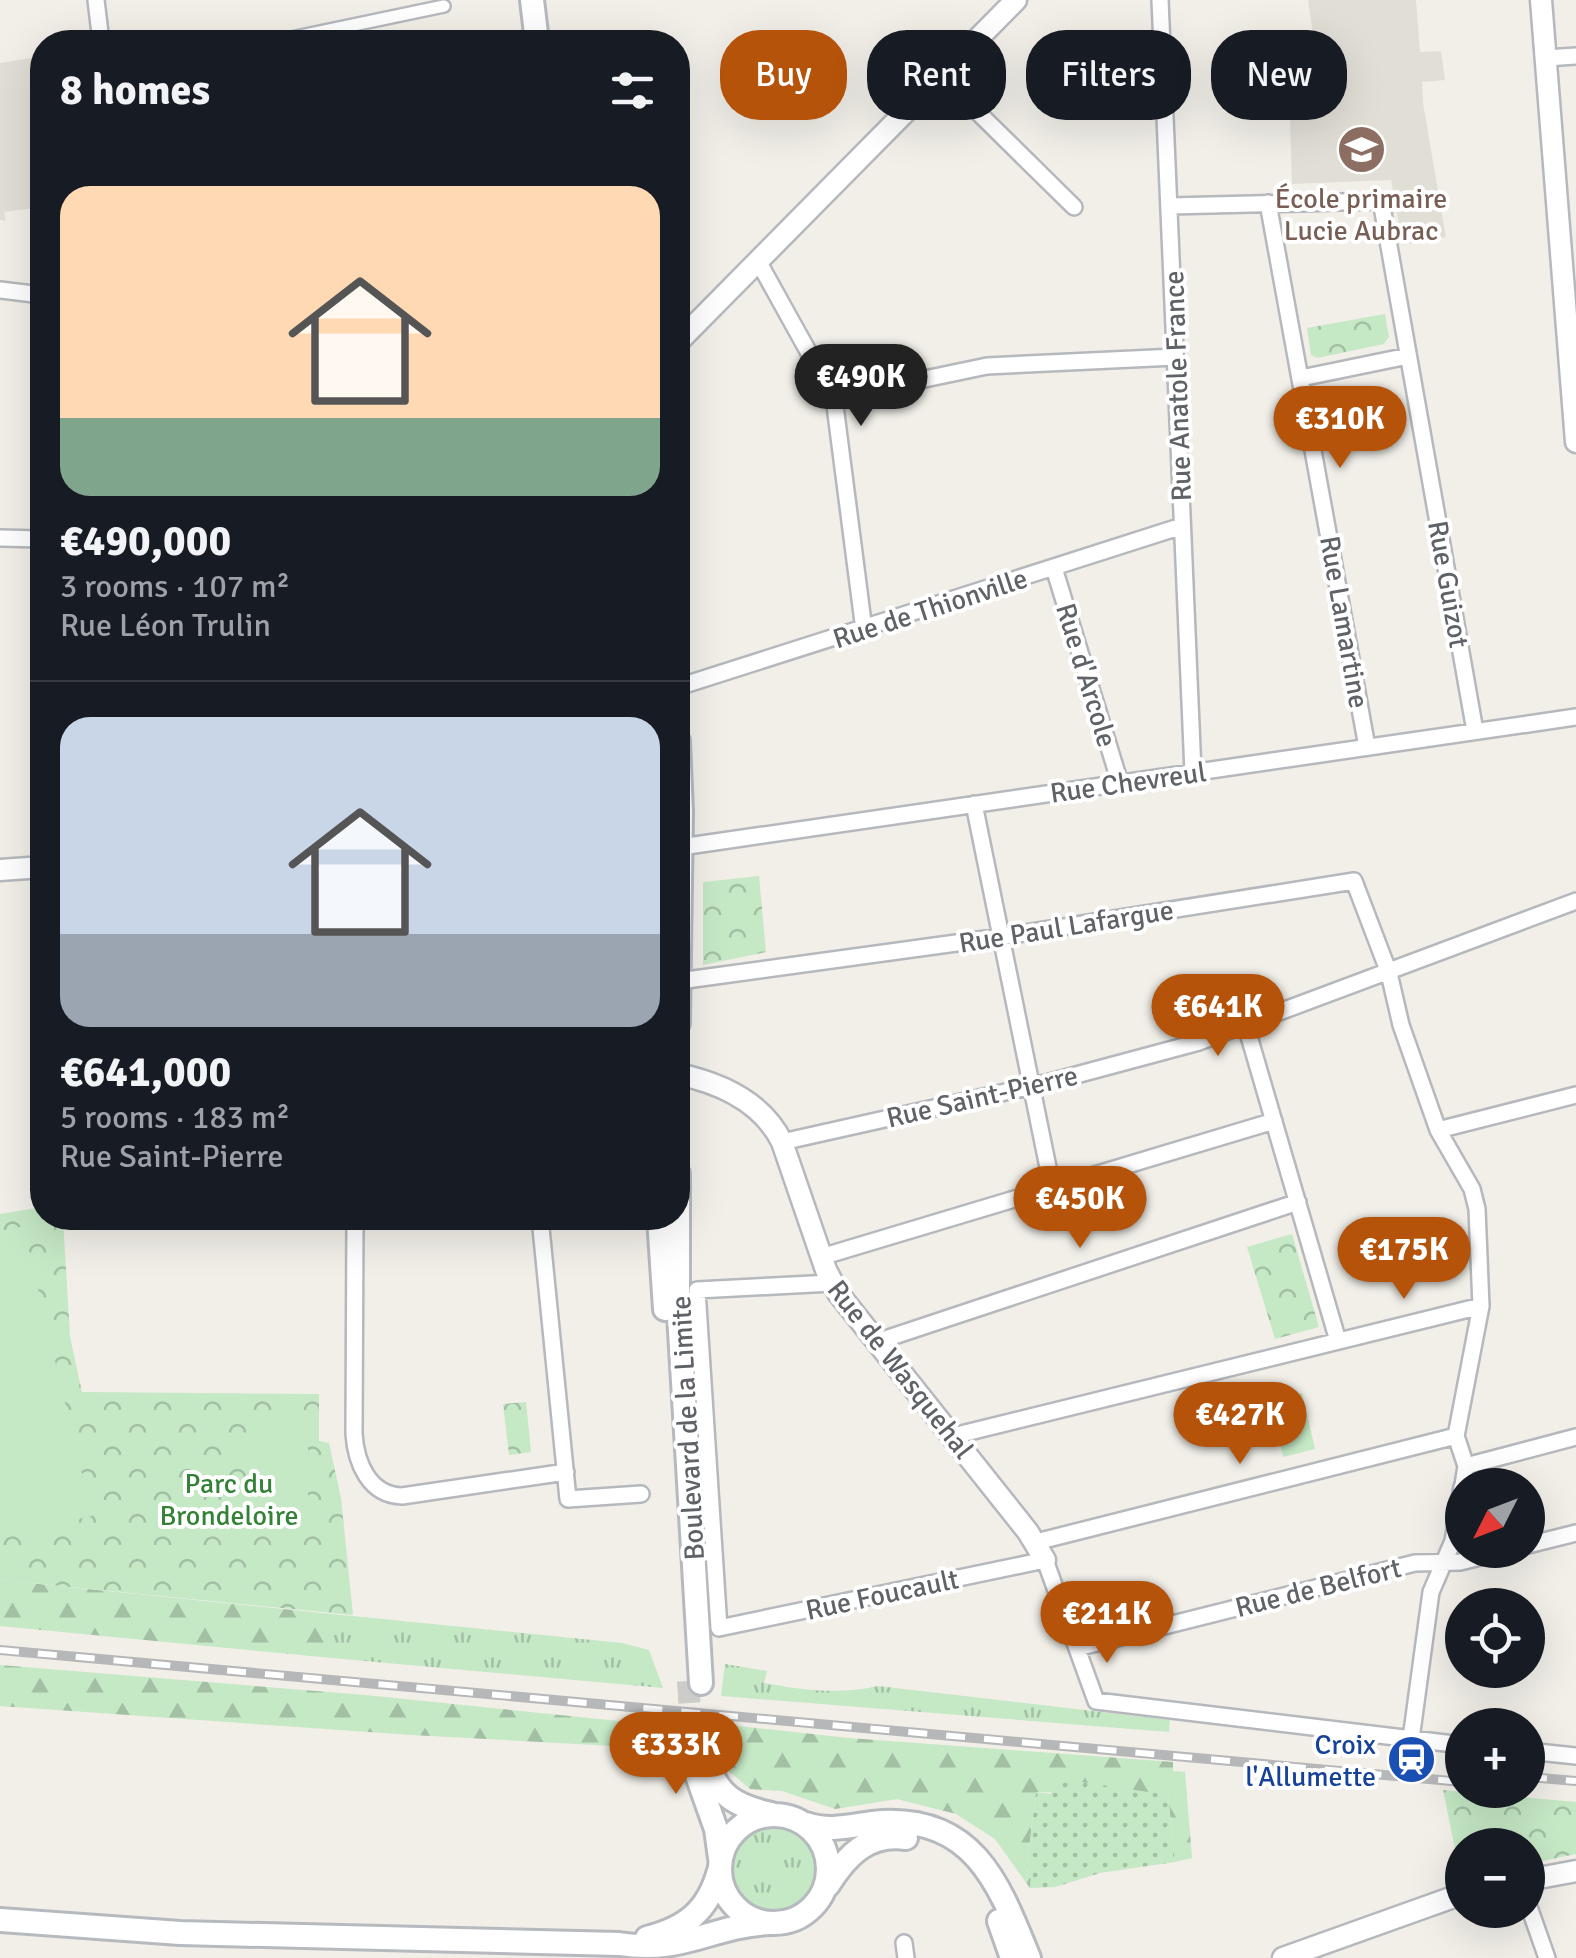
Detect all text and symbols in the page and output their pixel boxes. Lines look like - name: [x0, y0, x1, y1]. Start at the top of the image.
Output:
- chip: Buy: [720, 30, 847, 120]
- chip: Rent: [867, 30, 1006, 120]
- chip: Filters: [1026, 30, 1191, 120]
- chip: New: [1211, 30, 1347, 120]
- icon: filters: [605, 63, 660, 118]
- text: 8 homes: [60, 65, 210, 116]
- school or university icon: École primaire Lucie Aubrac: [1335, 124, 1387, 176]
- place label: École primaire Lucie Aubrac: [1275, 182, 1447, 248]
- icon: home: [270, 251, 450, 431]
- street label: Rue Anatole France: [1157, 270, 1199, 502]
- pin: €490K: [791, 344, 931, 429]
- text: €490K: [817, 357, 905, 396]
- pin: €310K: [1270, 386, 1410, 471]
- text: €310K: [1296, 399, 1384, 438]
- text: €490,000: [60, 516, 231, 567]
- street label: Rue Guizot: [1420, 518, 1476, 651]
- street label: Rue Lamartine: [1312, 533, 1376, 711]
- street label: Rue de Thionville: [829, 561, 1032, 656]
- text: 3 rooms · 107 m²: [60, 567, 290, 606]
- street label: Rue d'Arcole: [1048, 599, 1124, 751]
- text: Rue Léon Trulin: [60, 606, 271, 645]
- street label: Rue Chevreul: [1048, 755, 1209, 811]
- icon: home: [270, 782, 450, 962]
- street label: Rue Paul Lafargue: [956, 893, 1176, 961]
- pin: €641K: [1148, 974, 1288, 1059]
- text: €641K: [1174, 987, 1262, 1026]
- text: €641,000: [60, 1047, 231, 1098]
- street label: Rue Saint-Pierre: [883, 1058, 1081, 1136]
- text: 5 rooms · 183 m²: [60, 1098, 290, 1137]
- text: Rue Saint-Pierre: [60, 1137, 283, 1176]
- pin: €450K: [1010, 1166, 1150, 1251]
- text: €450K: [1036, 1179, 1124, 1218]
- pin: €175K: [1334, 1217, 1474, 1302]
- text: €175K: [1360, 1230, 1448, 1269]
- street label: Rue de Wasquehal: [820, 1273, 981, 1466]
- street label: Boulevard de la Limite: [664, 1295, 712, 1561]
- pin: €427K: [1170, 1382, 1310, 1467]
- text: €427K: [1196, 1395, 1284, 1434]
- park label: Parc du Brondeloire: [160, 1467, 298, 1533]
- north arrow: [1445, 1468, 1545, 1568]
- map controls: [1445, 1468, 1545, 1928]
- street label: Rue de Belfort: [1232, 1551, 1405, 1625]
- street label: Rue Foucault: [803, 1562, 962, 1628]
- pin: €211K: [1037, 1581, 1177, 1666]
- button: locate: [1445, 1588, 1545, 1688]
- text: €211K: [1063, 1594, 1151, 1633]
- button: +: [1445, 1708, 1545, 1808]
- pin: €333K: [606, 1712, 746, 1797]
- text: €333K: [632, 1725, 720, 1764]
- place label: Croix l'Allumette: [1245, 1728, 1376, 1794]
- station icon: Croix l'Allumette: [1385, 1734, 1437, 1786]
- button: −: [1445, 1828, 1545, 1928]

